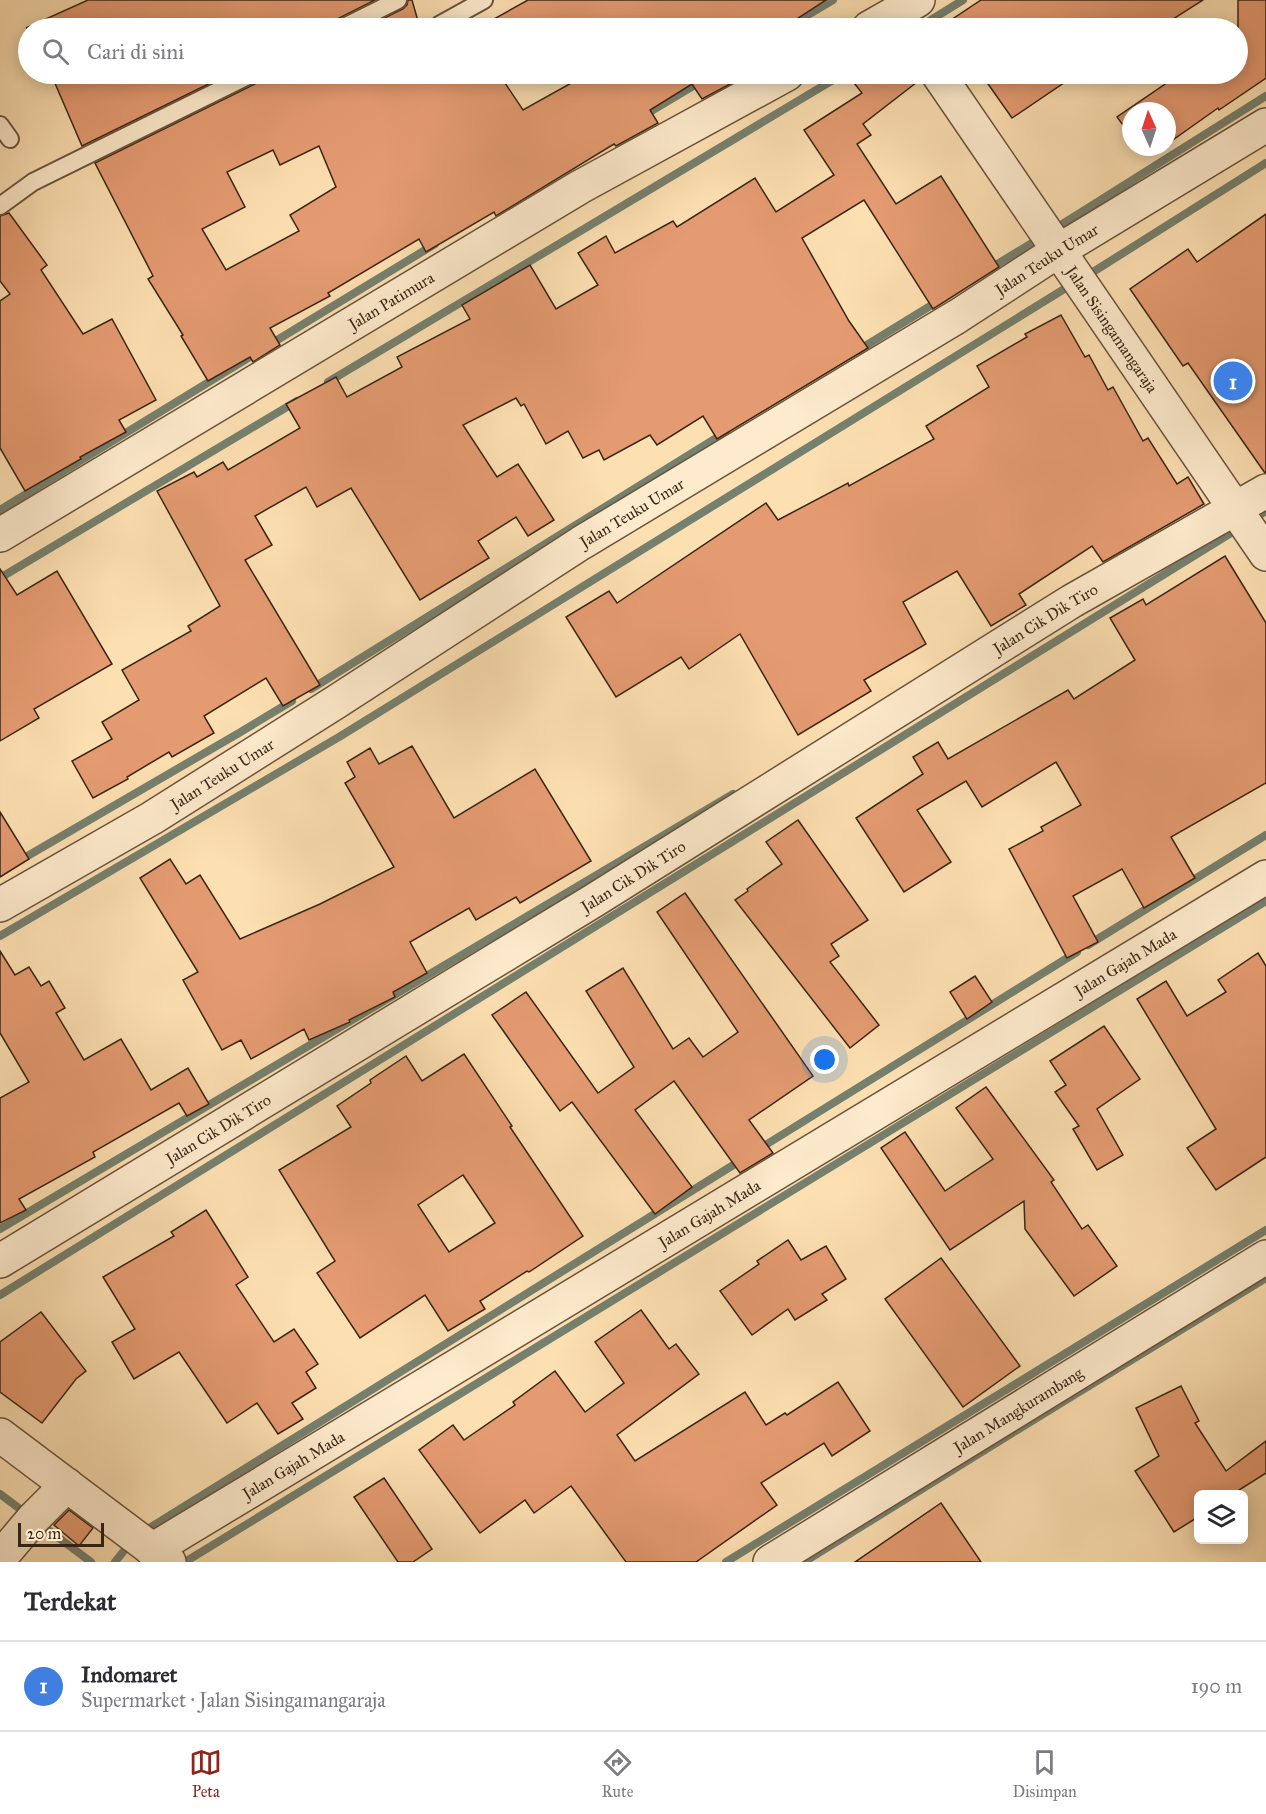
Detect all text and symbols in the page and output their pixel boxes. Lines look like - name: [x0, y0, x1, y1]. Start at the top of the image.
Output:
- search box: [18, 18, 1248, 84]
- icon: search: [39, 35, 72, 68]
- text: Cari di sini: [87, 38, 184, 65]
- north arrow: [1122, 102, 1176, 156]
- street label: Jalan Teuku Umar: [990, 219, 1102, 301]
- street label: Jalan Sisingamangaraja: [1060, 260, 1162, 396]
- street label: Jalan Patimura: [343, 267, 437, 335]
- pin: 1: [1214, 358, 1252, 404]
- street label: Jalan Teuku Umar: [574, 474, 688, 553]
- street label: Jalan Cik Dik Tiro: [987, 579, 1101, 660]
- street label: Jalan Teuku Umar: [165, 734, 277, 815]
- street label: Jalan Cik Dik Tiro: [576, 836, 689, 918]
- street label: Jalan Gajah Mada: [1069, 924, 1180, 1002]
- your location: [810, 1045, 839, 1074]
- street label: Jalan Cik Dik Tiro: [160, 1089, 274, 1170]
- street label: Jalan Gajah Mada: [653, 1175, 764, 1253]
- street label: Jalan Mangkurambang: [948, 1362, 1087, 1458]
- street label: Jalan Gajah Mada: [237, 1427, 348, 1505]
- map controls: [1194, 1490, 1248, 1544]
- button: layers: [1194, 1490, 1248, 1544]
- scale bar: [18, 1520, 104, 1548]
- text: 20 m: [27, 1524, 61, 1543]
- text: Terdekat: [24, 1585, 116, 1617]
- text: Indomaret: [81, 1661, 177, 1688]
- text: 1: [40, 1674, 47, 1698]
- text: 190 m: [1191, 1674, 1242, 1698]
- text: Supermarket · Jalan Sisingamangaraja: [81, 1688, 386, 1712]
- tab: Peta: [189, 1746, 222, 1801]
- tab: Rute: [601, 1746, 634, 1801]
- tab: Disimpan: [1013, 1746, 1077, 1801]

